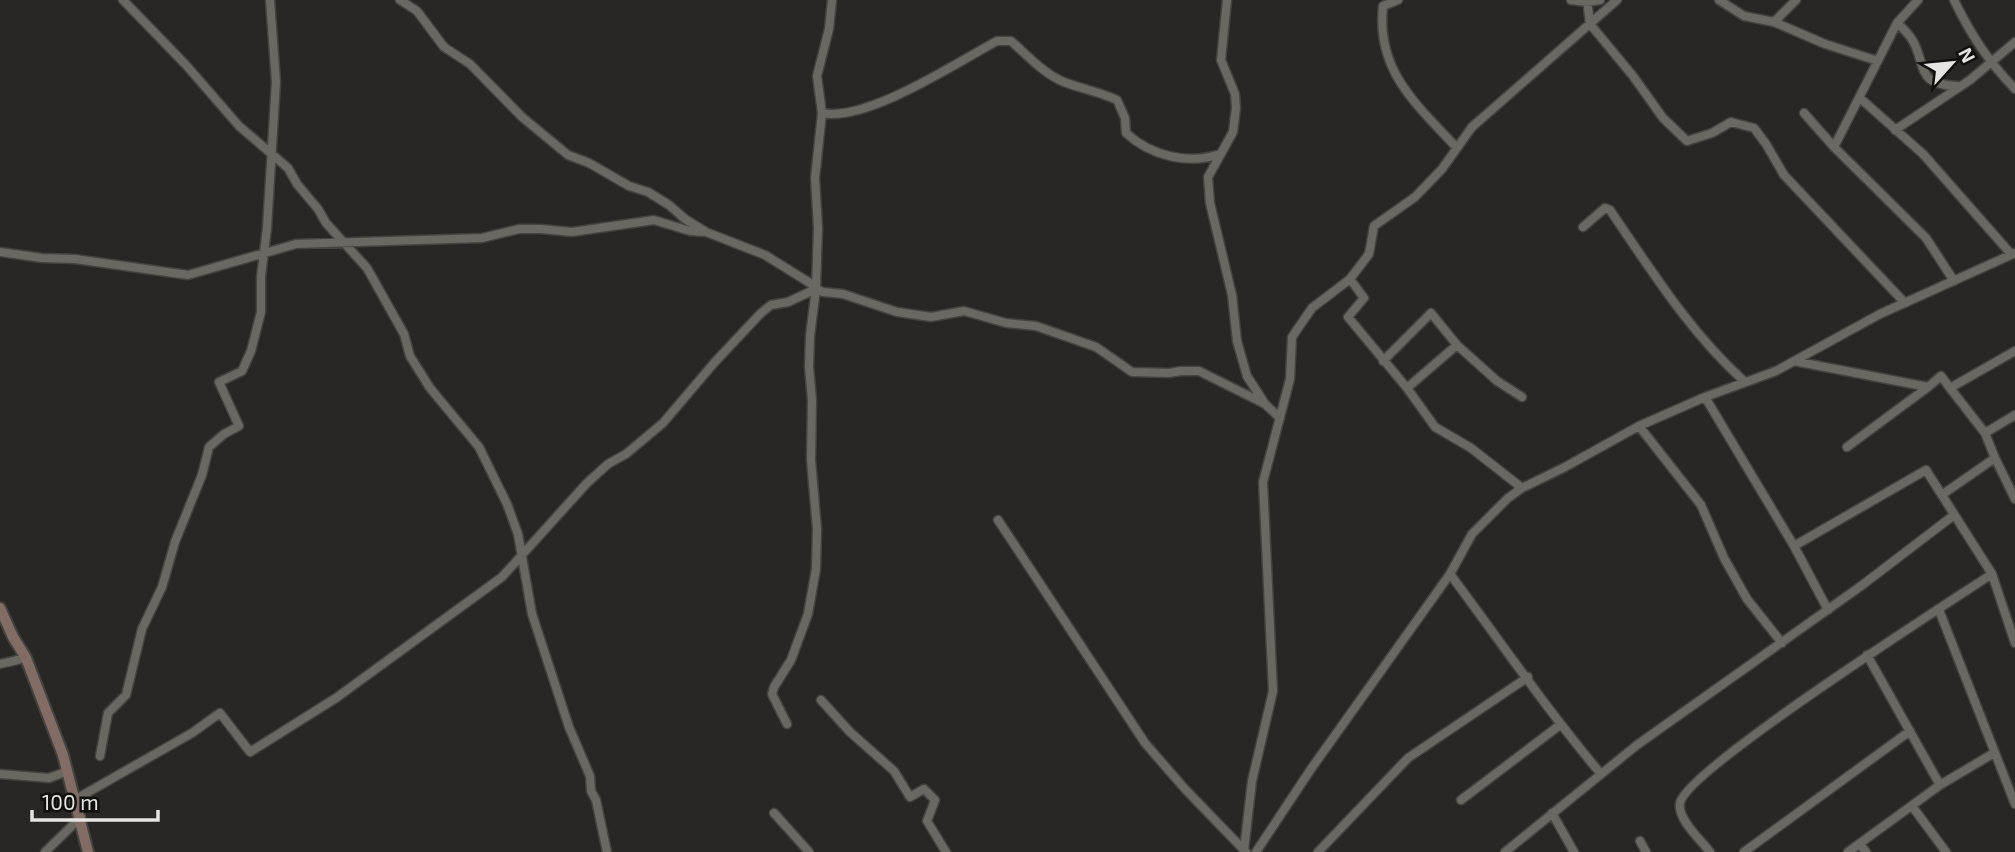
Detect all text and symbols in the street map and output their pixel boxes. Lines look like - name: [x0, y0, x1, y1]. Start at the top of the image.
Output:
- north arrow: [1917, 28, 1987, 98]
- text: N: [1954, 44, 1981, 66]
- scale bar: [32, 778, 158, 822]
- text: 100 m: [42, 789, 99, 814]

